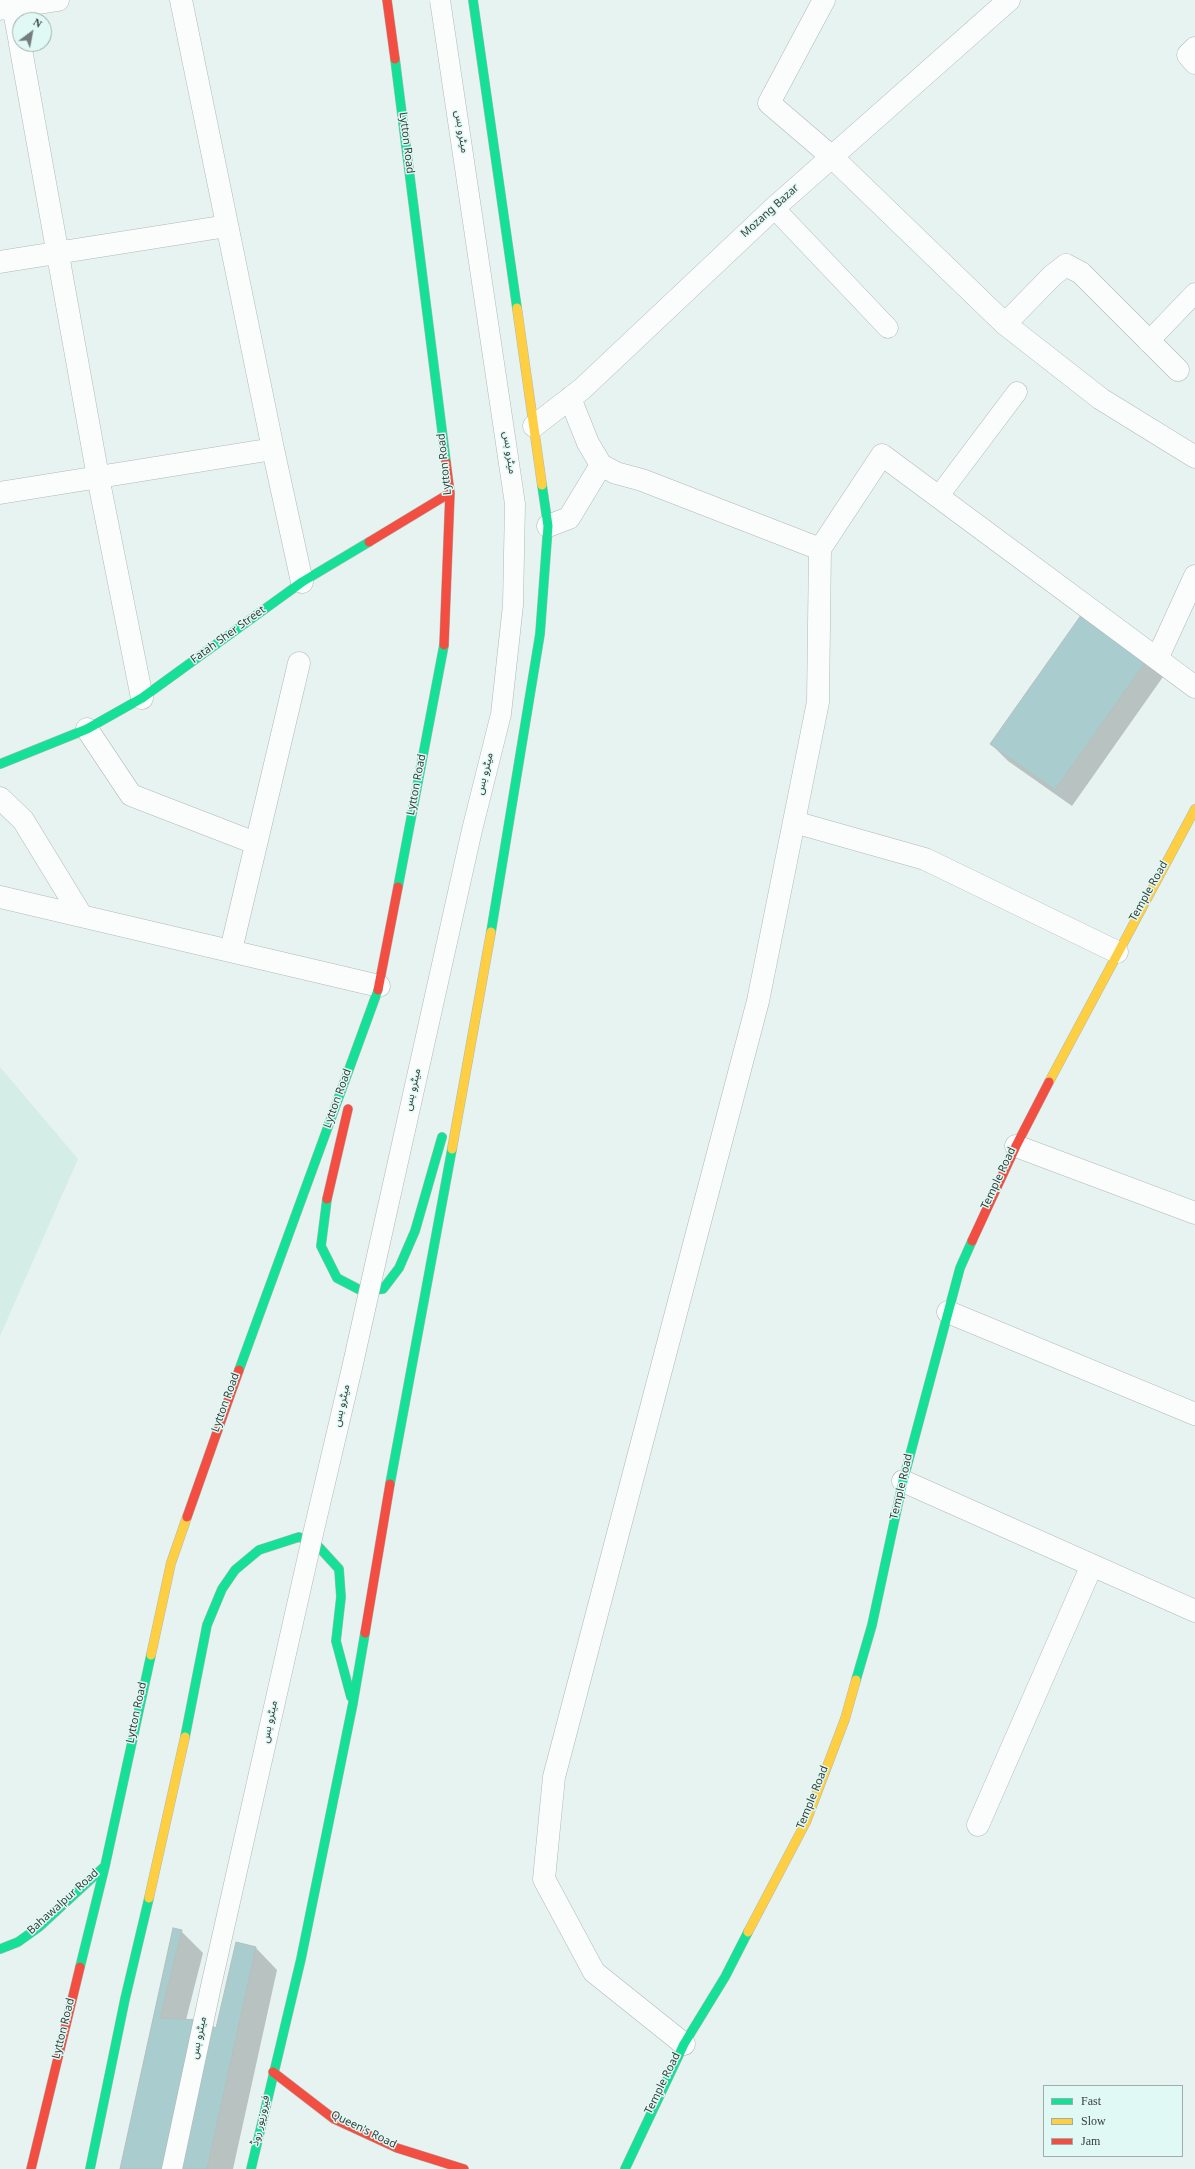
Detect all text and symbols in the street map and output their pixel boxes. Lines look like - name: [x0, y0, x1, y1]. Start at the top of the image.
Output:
- north arrow: [12, 12, 52, 52]
- text: N: [31, 15, 44, 30]
- street label: میٹرو بس: [450, 110, 470, 154]
- street label: Lytton Road: [395, 111, 415, 175]
- street label: Mozang Bazar: [739, 183, 803, 241]
- street label: میٹرو بس: [498, 431, 518, 475]
- street label: Lytton Road: [436, 432, 456, 496]
- street label: Fatah Sher Street: [189, 605, 269, 667]
- street label: میٹرو بس: [474, 752, 498, 796]
- street label: Lytton Road: [406, 753, 430, 817]
- street label: Temple Road: [1128, 860, 1172, 924]
- street label: Lytton Road: [322, 1068, 356, 1130]
- street label: میٹرو بس: [403, 1068, 425, 1112]
- street label: Temple Road: [980, 1146, 1020, 1212]
- street label: Lytton Road: [210, 1372, 244, 1434]
- street label: میٹرو بس: [332, 1384, 354, 1428]
- street label: Temple Road: [889, 1453, 917, 1521]
- street label: Lytton Road: [125, 1681, 151, 1745]
- street label: میٹرو بس: [260, 1700, 282, 1744]
- street label: Temple Road: [795, 1764, 833, 1832]
- street label: Bahawalpur Road: [26, 1868, 102, 1938]
- street label: Lytton Road: [51, 1997, 79, 2061]
- street label: میٹرو بس: [189, 2016, 211, 2060]
- street label: Temple Road: [643, 2051, 685, 2117]
- legend: [1043, 2085, 1183, 2157]
- street label: فیروزپور روڈ: [250, 2094, 274, 2148]
- text: Fast: [1081, 2094, 1101, 2108]
- street label: Queen's Road: [328, 2109, 398, 2153]
- text: Slow: [1081, 2114, 1106, 2128]
- text: Jam: [1081, 2134, 1100, 2148]

